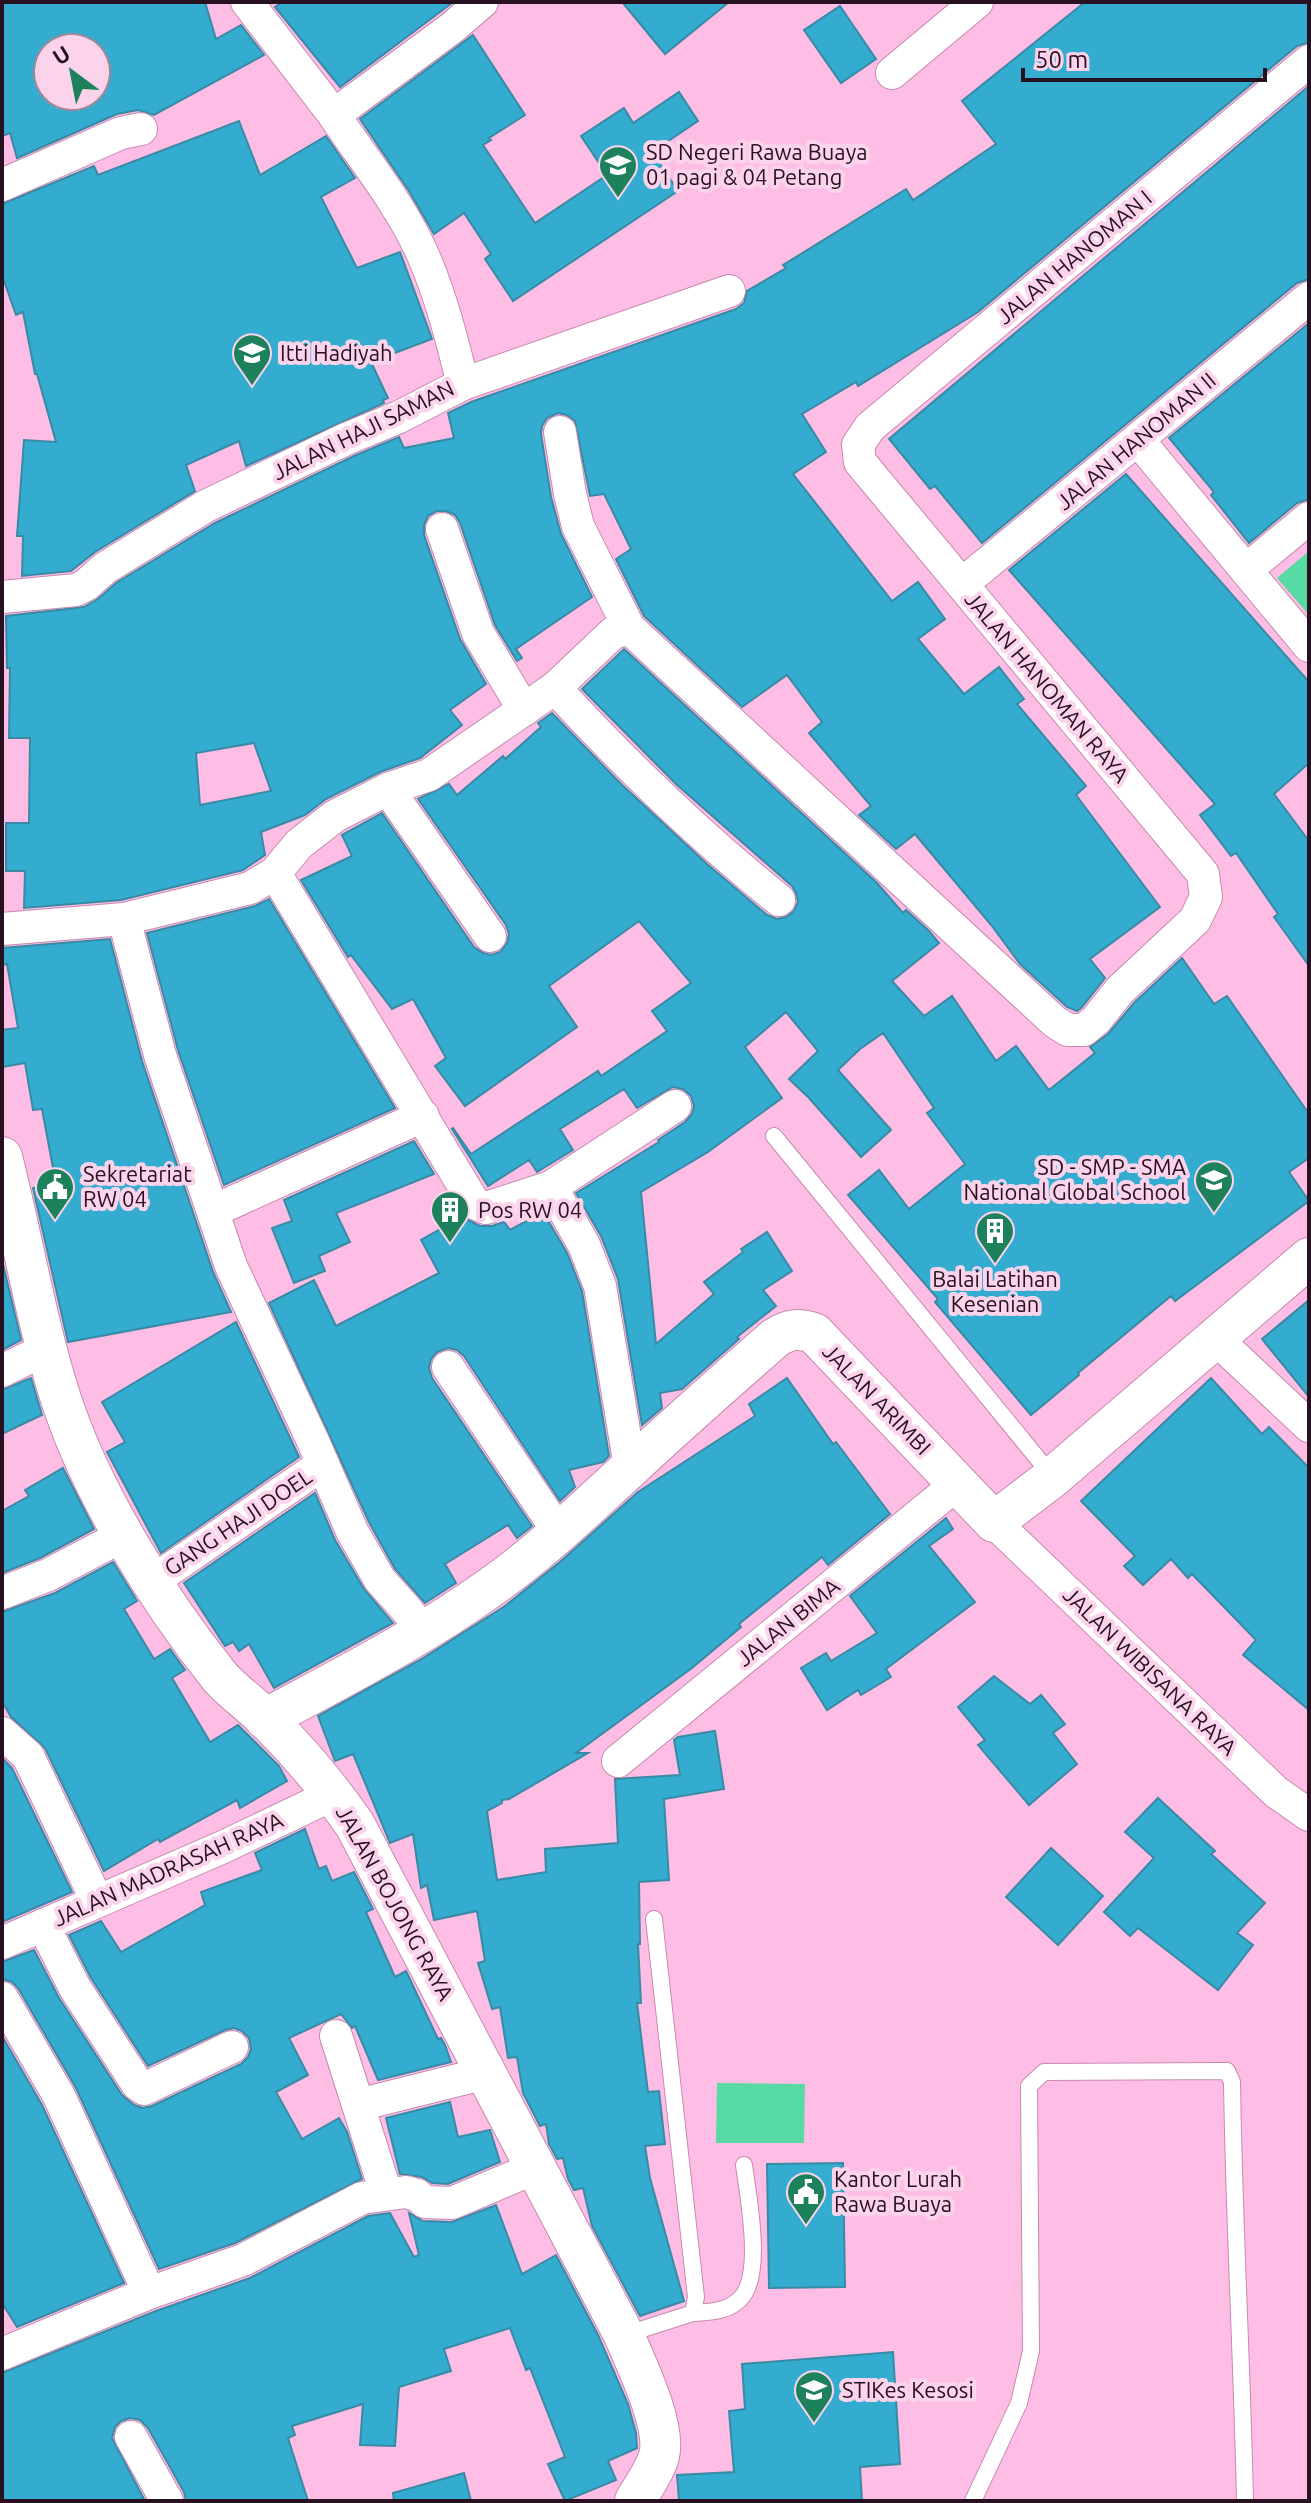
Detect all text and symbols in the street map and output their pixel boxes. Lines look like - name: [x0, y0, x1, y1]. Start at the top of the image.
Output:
- north arrow: [32, 32, 112, 112]
- scale bar: [1023, 32, 1265, 82]
- text: U: [48, 40, 74, 69]
- text: 50 m: [1035, 46, 1088, 73]
- place label: SD Negeri Rawa Buaya 01 pagi & 04 Petang: [646, 139, 868, 189]
- school or university icon: SD Negeri Rawa Buaya 01 pagi & 04 Petang: [597, 144, 639, 199]
- street label: JALAN HANOMAN I: [991, 185, 1156, 329]
- school or university icon: Itti Hadiyah: [231, 332, 273, 387]
- place label: Itti Hadiyah: [280, 340, 393, 365]
- street label: JALAN HANOMAN II: [1051, 367, 1220, 514]
- street label: JALAN HAJI SAMAN: [268, 375, 458, 484]
- street label: JALAN HANOMAN RAYA: [960, 586, 1135, 788]
- place label: SD - SMP - SMA National Global School: [963, 1154, 1187, 1204]
- school or university icon: SD - SMP - SMA National Global School: [1193, 1159, 1235, 1214]
- place label: Sekretariat RW 04: [83, 1161, 192, 1211]
- public building icon: Sekretariat RW 04: [34, 1166, 76, 1221]
- building icon: Pos RW 04: [429, 1189, 471, 1244]
- place label: Pos RW 04: [478, 1197, 582, 1222]
- building icon: Balai Latihan Kesenian: [974, 1210, 1016, 1265]
- place label: Balai Latihan Kesenian: [932, 1266, 1058, 1316]
- street label: JALAN ARIMBI: [818, 1338, 936, 1459]
- street label: GANG HAJI DOEL: [159, 1463, 316, 1580]
- street label: JALAN BIMA: [731, 1572, 845, 1671]
- street label: JALAN WIBISANA RAYA: [1059, 1581, 1243, 1760]
- street label: JALAN BOJONG RAYA: [332, 1801, 460, 2005]
- street label: JALAN MADRASAH RAYA: [49, 1806, 287, 1931]
- place label: Kantor Lurah Rawa Buaya: [834, 2166, 962, 2216]
- public building icon: Kantor Lurah Rawa Buaya: [785, 2171, 827, 2226]
- school or university icon: STIKes Kesosi: [793, 2369, 835, 2424]
- place label: STIKes Kesosi: [842, 2377, 974, 2402]

